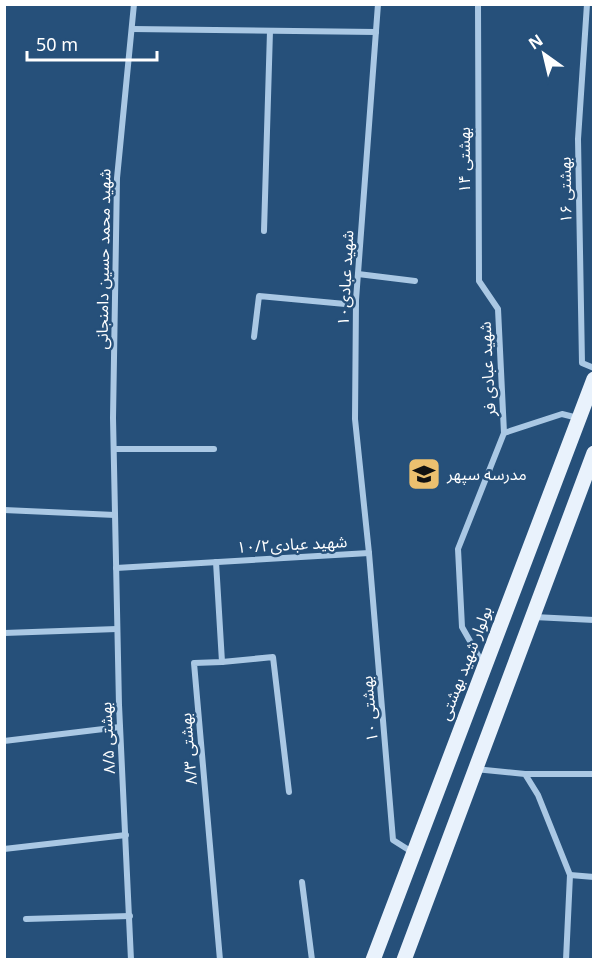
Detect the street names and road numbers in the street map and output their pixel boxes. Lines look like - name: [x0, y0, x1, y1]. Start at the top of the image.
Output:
- street label: بهشتی ۱۴: [453, 127, 475, 193]
- street label: بهشتی ۱۶: [553, 157, 577, 223]
- street label: شهید محمد حسین دامنجانی: [90, 168, 116, 350]
- street label: شهید عبادی۱۰: [332, 230, 358, 326]
- street label: شهید عبادی فر: [474, 321, 501, 418]
- street label: شهید عبادی۱۰/۲: [236, 530, 348, 558]
- street label: بولوار شهید بهشتی: [433, 603, 497, 723]
- street label: بهشتی ۱۰: [355, 675, 383, 743]
- street label: بهشتی ۸/۵: [94, 701, 120, 775]
- street label: بهشتی ۸/۳: [174, 712, 202, 786]

